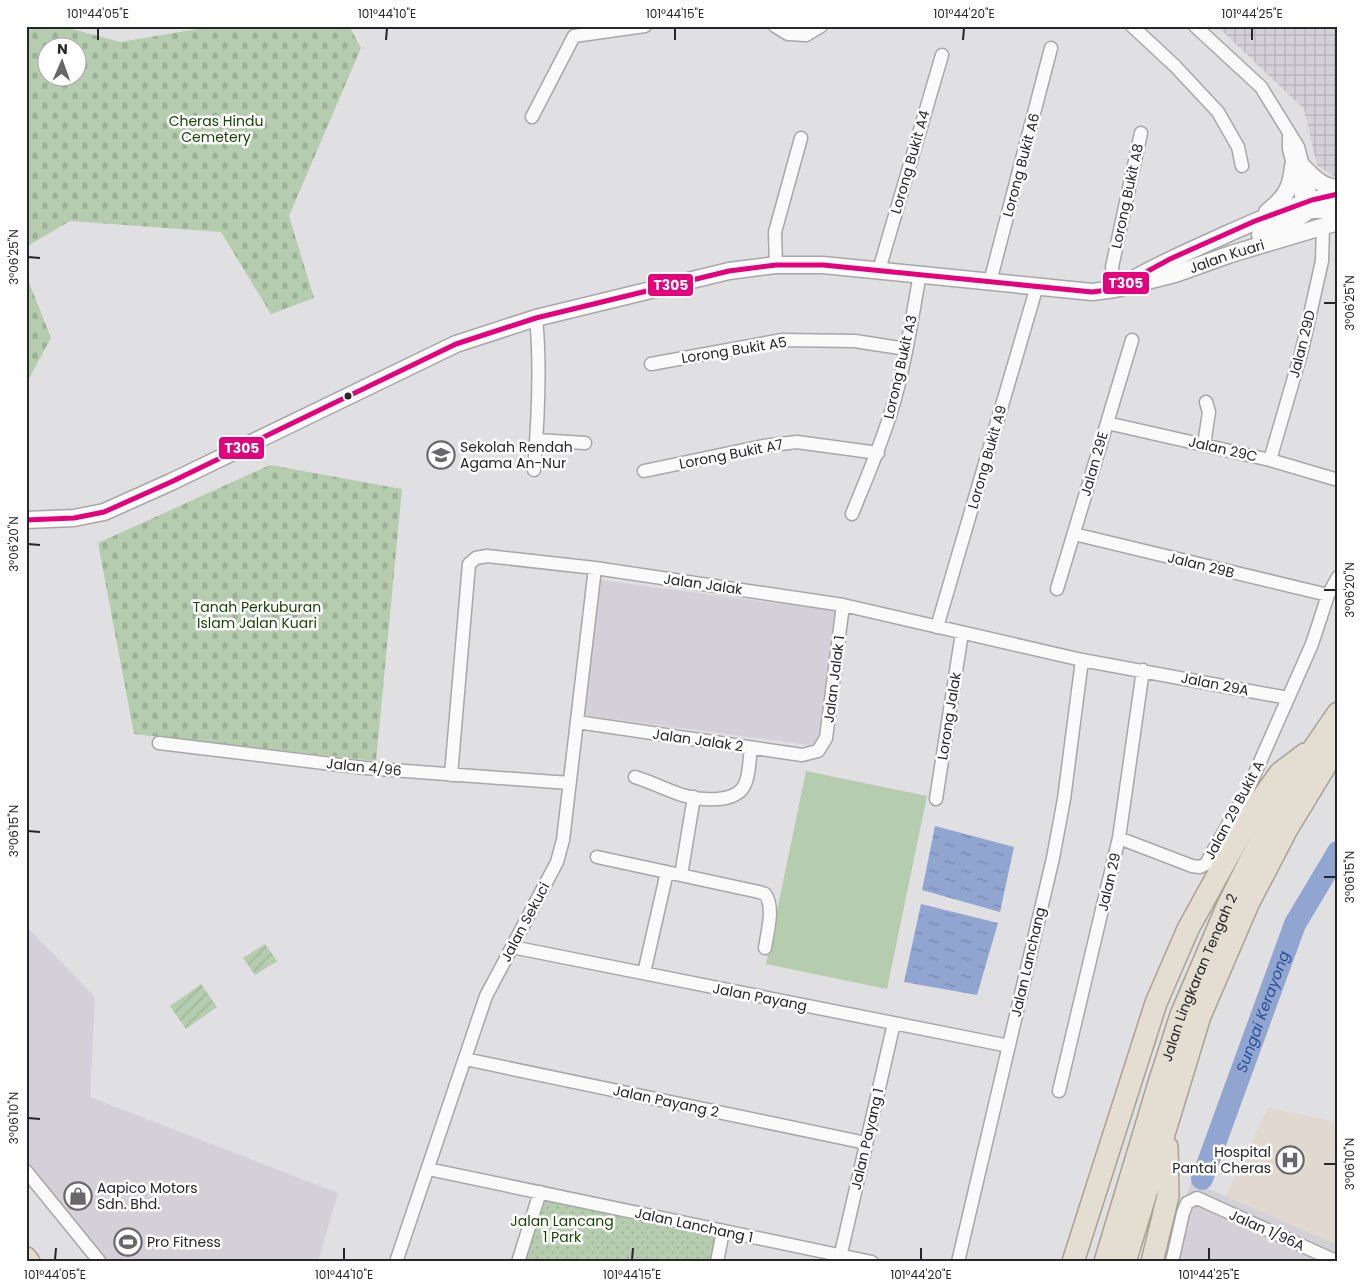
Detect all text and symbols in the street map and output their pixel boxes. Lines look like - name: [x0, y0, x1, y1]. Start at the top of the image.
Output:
- text: 101°44'05"E: [67, 5, 129, 22]
- text: 101°44'10"E: [358, 5, 416, 22]
- text: 101°44'15"E: [646, 5, 704, 22]
- text: 101°44'20"E: [933, 5, 995, 22]
- text: 101°44'25"E: [1221, 5, 1283, 22]
- north arrow: [38, 38, 88, 88]
- text: N: [57, 39, 68, 59]
- street label: Lorong Bukit A4: [886, 108, 934, 216]
- park label: Cheras Hindu Cemetery: [169, 111, 263, 147]
- street label: Lorong Bukit A6: [998, 111, 1044, 219]
- street label: Lorong Bukit A8: [1106, 142, 1148, 250]
- text: 3°06'25"N: [5, 229, 22, 285]
- street label: Jalan Kuari: [1186, 235, 1267, 278]
- line badge: T305: [1102, 271, 1150, 295]
- line badge: T305: [647, 273, 694, 297]
- text: T305: [1109, 273, 1143, 293]
- text: T305: [654, 275, 688, 295]
- text: 3°06'25"N: [1341, 275, 1358, 331]
- street label: Jalan 29D: [1284, 308, 1320, 380]
- street label: Lorong Bukit A3: [878, 313, 922, 421]
- street label: Lorong Bukit A5: [680, 332, 788, 368]
- unlabelled marker: [343, 391, 353, 401]
- street label: Lorong Bukit A9: [963, 403, 1011, 511]
- street label: Jalan 29E: [1075, 429, 1113, 499]
- street label: Jalan 29C: [1187, 431, 1259, 467]
- street label: Lorong Bukit A7: [677, 434, 785, 474]
- line badge: T305: [218, 436, 265, 460]
- place label: Sekolah Rendah Agama An-Nur: [460, 437, 573, 473]
- text: T305: [225, 438, 259, 458]
- school or university icon: Sekolah Rendah Agama An-Nur: [426, 440, 456, 470]
- text: 3°06'20"N: [5, 516, 22, 572]
- street label: Jalan 29B: [1166, 547, 1236, 583]
- text: 3°06'20"N: [1341, 562, 1358, 618]
- street label: Jalan Jalak: [662, 569, 745, 600]
- park label: Tanah Perkuburan Islam Jalan Kuari: [193, 597, 321, 633]
- street label: Jalan Jalak 1: [819, 634, 849, 724]
- street label: Jalan 29A: [1179, 668, 1251, 700]
- street label: Lorong Jalak: [932, 670, 966, 761]
- street label: Jalan Jalak 2: [651, 724, 745, 756]
- street label: Jalan 4/96: [325, 753, 403, 781]
- street label: Jalan 29 Bukit A: [1199, 757, 1269, 863]
- text: 3°06'15"N: [5, 805, 22, 857]
- street label: Jalan 29: [1093, 851, 1125, 913]
- text: 3°06'15"N: [1341, 851, 1358, 903]
- street label: Jalan Sekuci: [496, 879, 554, 965]
- street label: Jalan Lingkaran Tengah 2: [1157, 890, 1242, 1064]
- street label: Jalan Lanchang: [1006, 905, 1050, 1019]
- water label: Sungai Kerayong: [1231, 948, 1294, 1075]
- street label: Jalan Payang: [711, 978, 809, 1016]
- street label: Jalan Payang 2: [611, 1080, 721, 1122]
- street label: Jalan Payang 1: [846, 1086, 888, 1192]
- text: 3°06'10"N: [5, 1092, 22, 1144]
- text: 3°06'10"N: [1341, 1138, 1358, 1190]
- place label: Hospital Pantai Cheras: [1172, 1142, 1271, 1178]
- hospital icon: Hospital Pantai Cheras: [1275, 1145, 1305, 1175]
- place label: Aapico Motors Sdn. Bhd.: [97, 1178, 198, 1214]
- shop icon: Aapico Motors Sdn. Bhd.: [63, 1181, 93, 1211]
- street label: Jalan Lanchang 1: [633, 1203, 755, 1247]
- street label: Jalan 1/96A: [1226, 1204, 1308, 1256]
- park label: Jalan Lancang 1 Park: [510, 1211, 614, 1247]
- sports icon: Pro Fitness: [113, 1227, 143, 1257]
- place label: Pro Fitness: [147, 1232, 221, 1252]
- text: 101°44'05"E: [24, 1266, 86, 1283]
- text: 101°44'10"E: [315, 1266, 373, 1283]
- text: 101°44'15"E: [603, 1266, 661, 1283]
- text: 101°44'20"E: [890, 1266, 952, 1283]
- text: 101°44'25"E: [1178, 1266, 1240, 1283]

